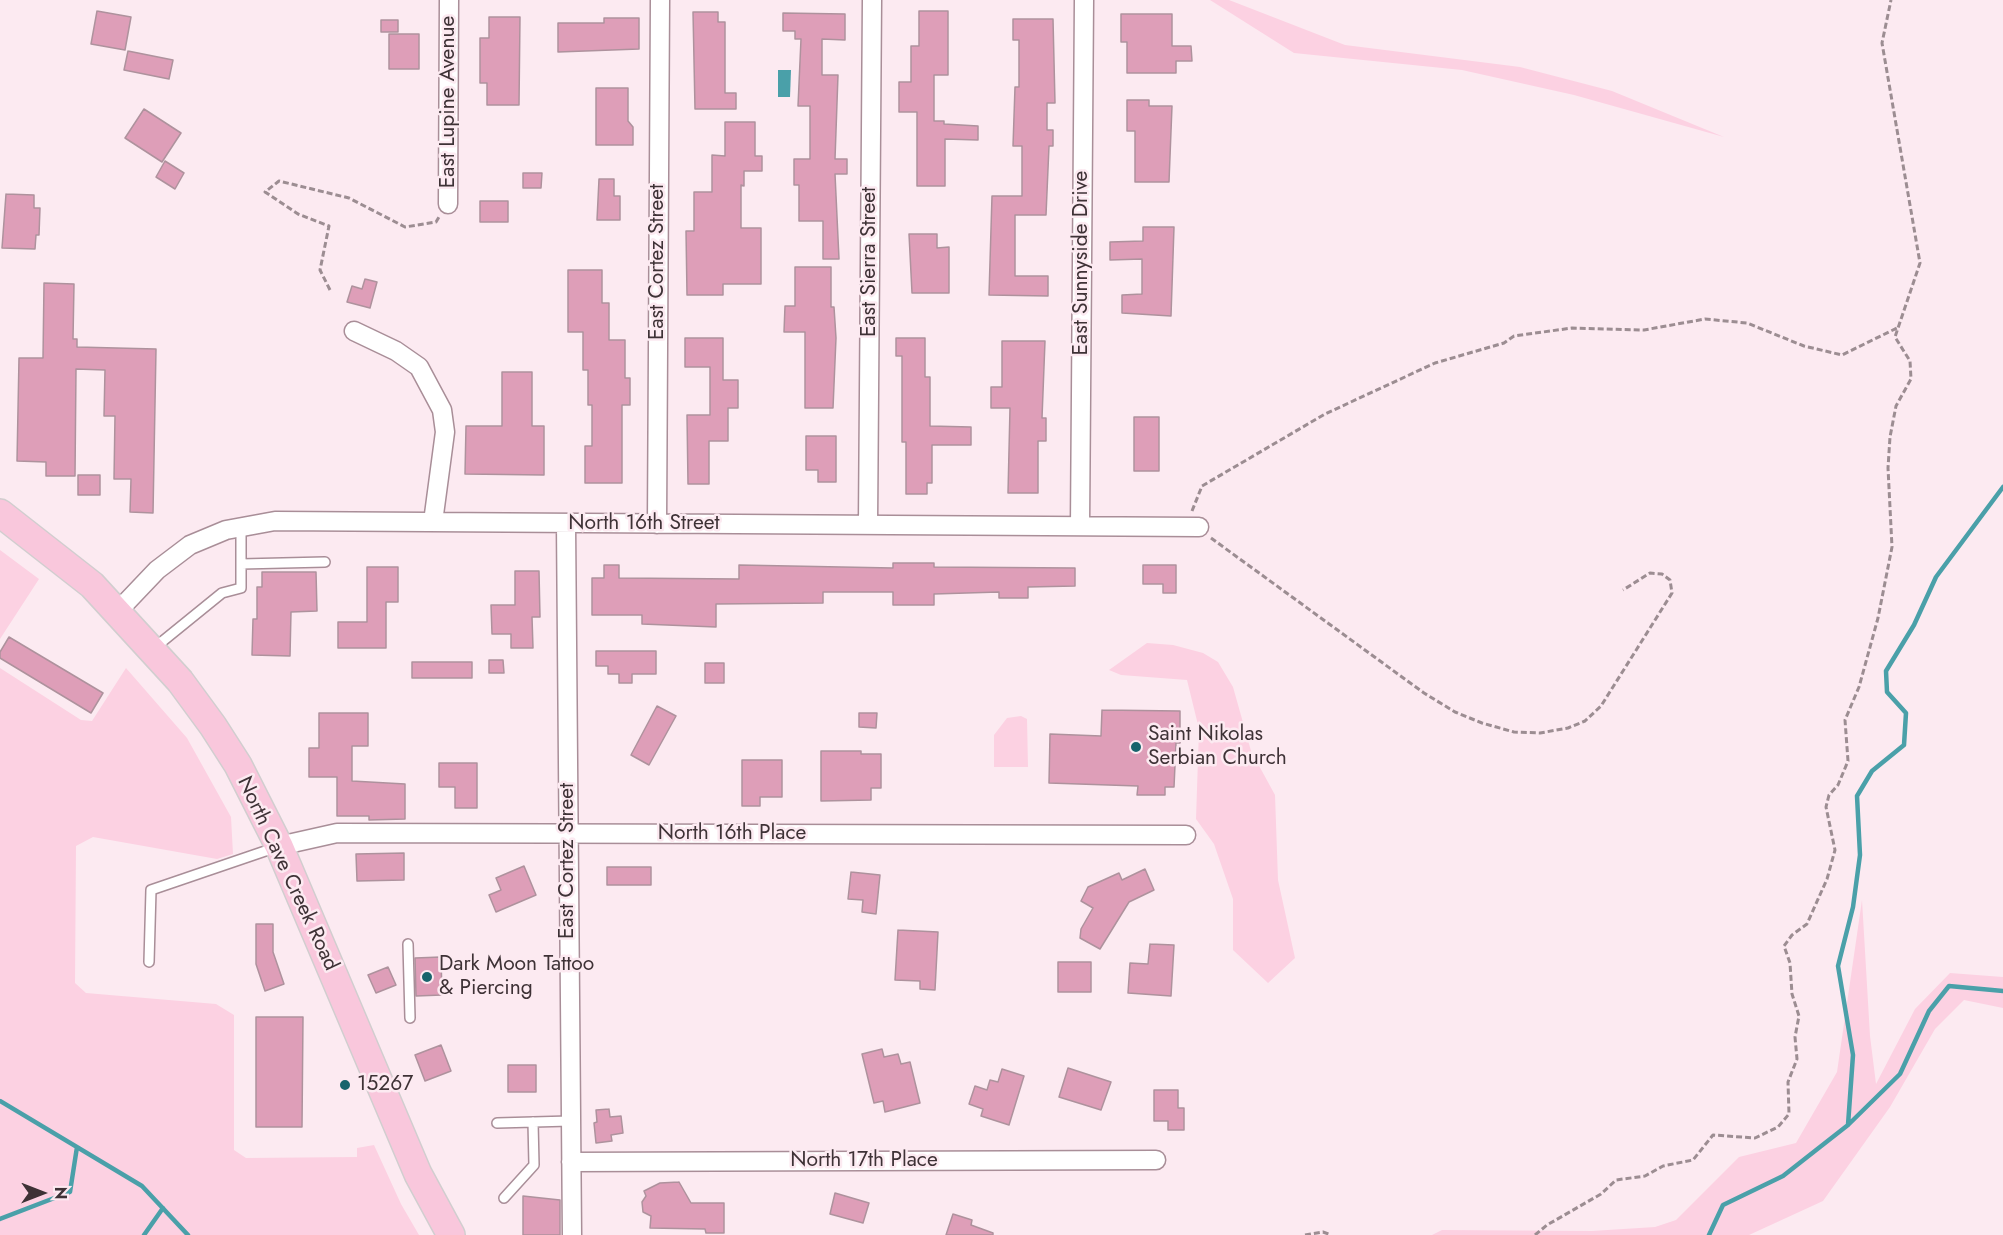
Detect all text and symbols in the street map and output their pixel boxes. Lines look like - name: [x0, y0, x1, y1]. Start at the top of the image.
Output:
- street label: East Lupine Avenue: [436, 16, 462, 188]
- street label: East Sunnyside Drive: [1069, 171, 1095, 355]
- street label: East Cortez Street: [645, 184, 671, 340]
- street label: East Sierra Street: [857, 187, 883, 337]
- street label: North 16th Street: [568, 511, 720, 537]
- place label: Saint Nikolas Serbian Church: [1148, 722, 1287, 772]
- marker: Saint Nikolas Serbian Church: [1129, 740, 1143, 754]
- street label: North Cave Creek Road: [231, 773, 343, 975]
- street label: East Cortez Street: [555, 783, 581, 939]
- street label: North 16th Place: [658, 821, 806, 847]
- place label: Dark Moon Tattoo & Piercing: [439, 952, 594, 1002]
- marker: Dark Moon Tattoo & Piercing: [420, 970, 434, 984]
- place label: 15267: [357, 1072, 413, 1098]
- marker: 15267: [338, 1078, 352, 1092]
- street label: North 17th Place: [790, 1148, 938, 1174]
- north arrow: [12, 1163, 72, 1223]
- text: N: [49, 1187, 72, 1199]

